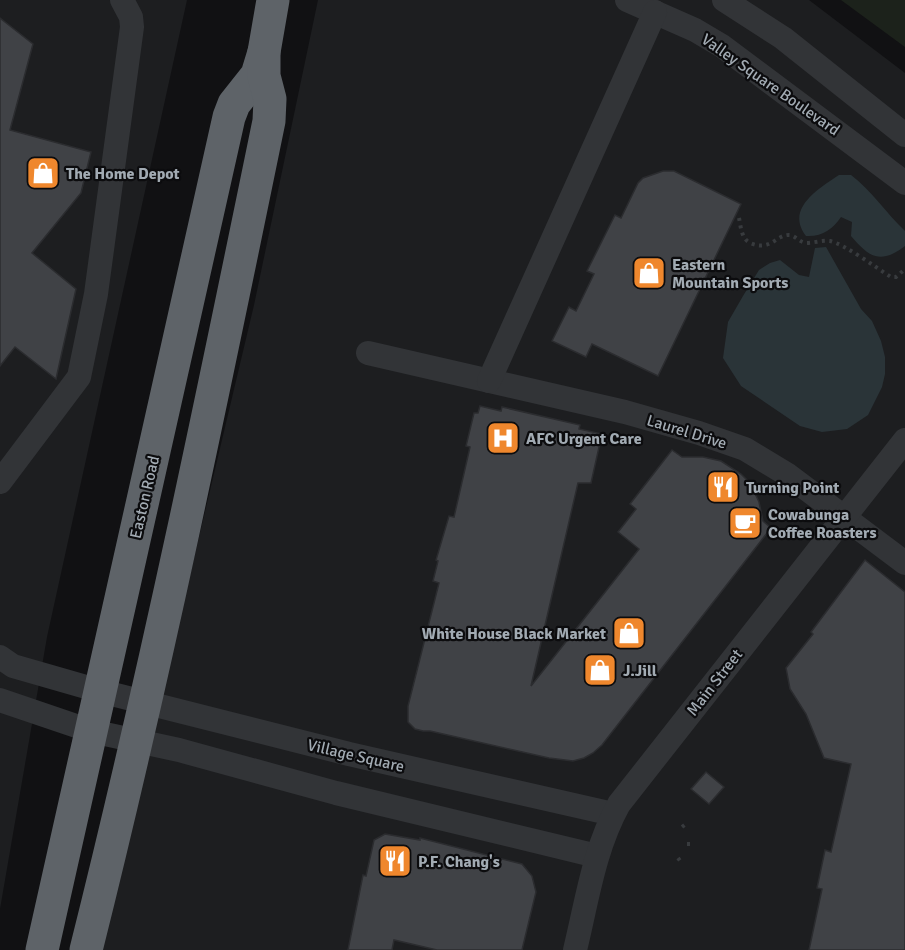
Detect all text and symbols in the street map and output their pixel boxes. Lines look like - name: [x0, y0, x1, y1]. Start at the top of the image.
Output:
- street label: Valley Square Boulevard: [697, 29, 844, 140]
- shop icon: The Home Depot: [25, 155, 61, 191]
- place label: The Home Depot: [66, 164, 180, 184]
- shop icon: Eastern Mountain Sports: [631, 255, 667, 291]
- place label: Eastern Mountain Sports: [672, 255, 788, 293]
- street label: Laurel Drive: [644, 410, 729, 454]
- hospital icon: AFC Urgent Care: [485, 420, 521, 456]
- place label: AFC Urgent Care: [526, 429, 642, 449]
- street label: Easton Road: [126, 454, 164, 541]
- restaurant icon: Turning Point: [705, 469, 741, 505]
- place label: Turning Point: [746, 478, 839, 498]
- cafe icon: Cowabunga Coffee Roasters: [727, 505, 763, 541]
- place label: Cowabunga Coffee Roasters: [768, 505, 877, 543]
- shop icon: White House Black Market: [611, 615, 647, 651]
- place label: White House Black Market: [422, 624, 606, 644]
- street label: Main Street: [682, 645, 747, 720]
- shop icon: J.Jill: [582, 652, 618, 688]
- place label: J.Jill: [623, 661, 657, 681]
- street label: Village Square: [305, 735, 406, 777]
- restaurant icon: P.F. Chang's: [377, 843, 413, 879]
- place label: P.F. Chang's: [418, 852, 500, 872]

